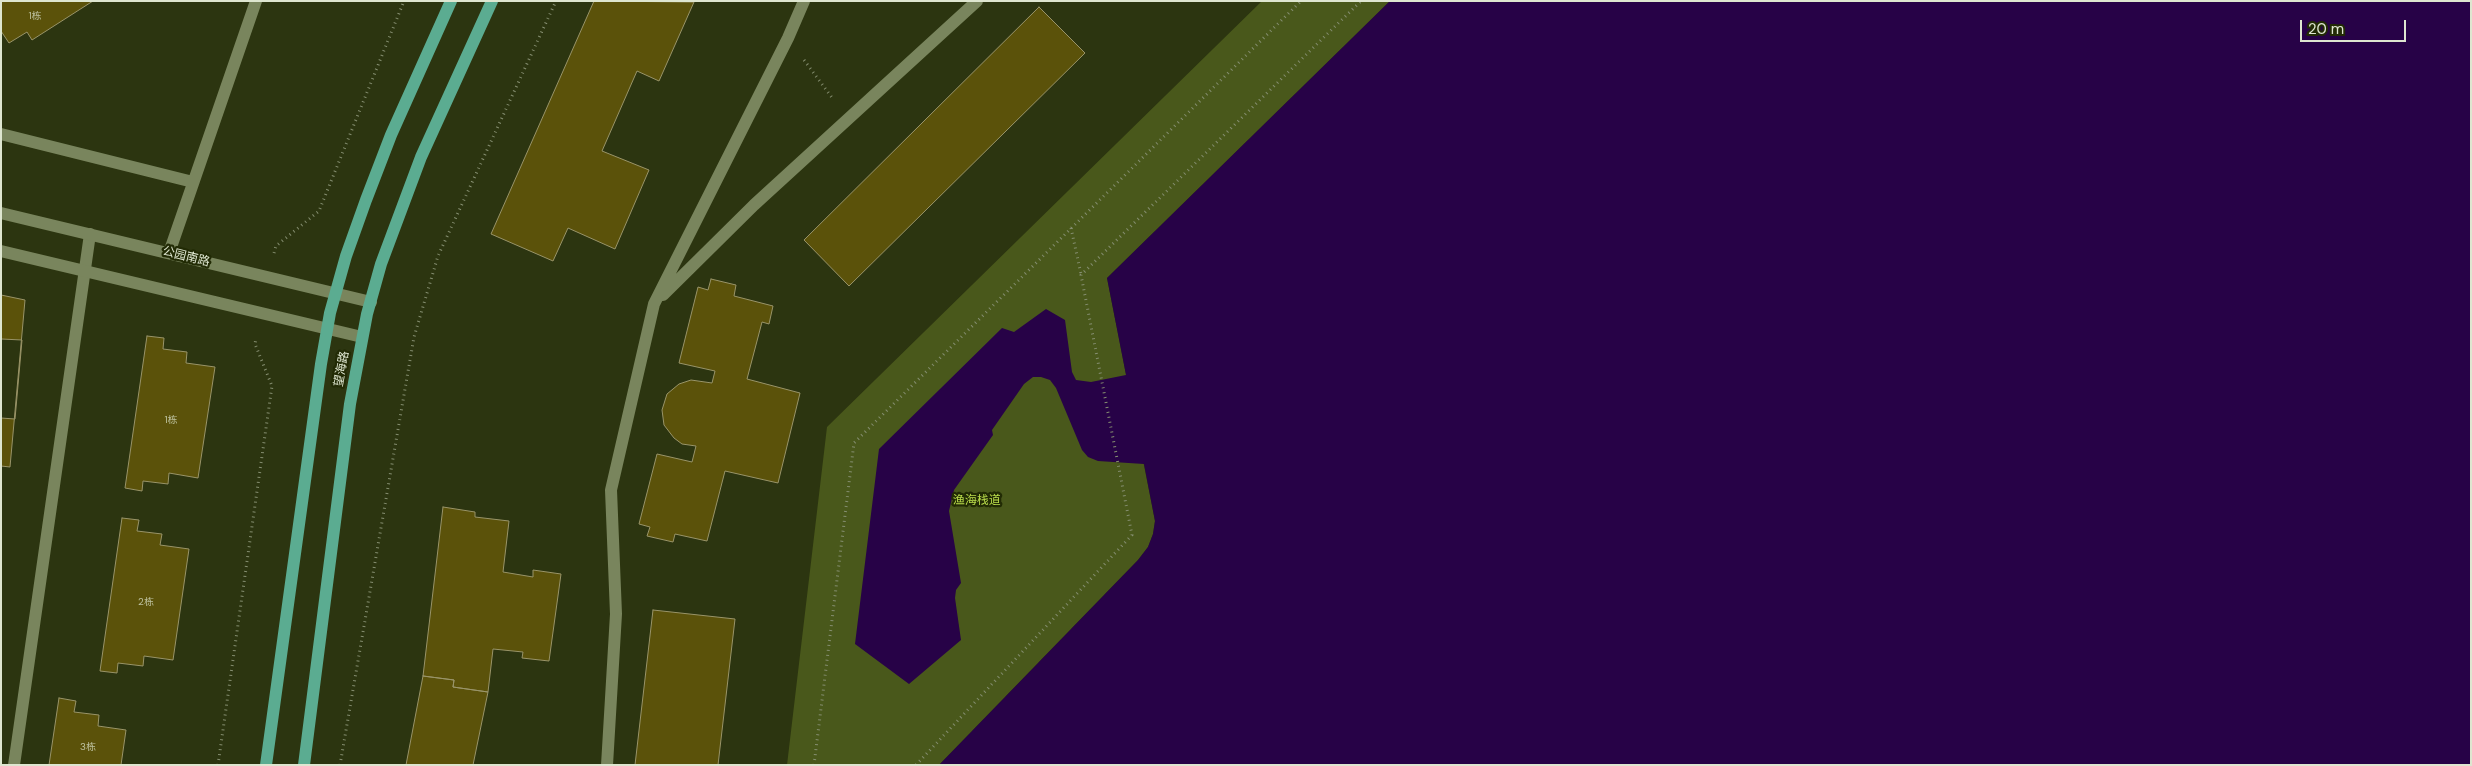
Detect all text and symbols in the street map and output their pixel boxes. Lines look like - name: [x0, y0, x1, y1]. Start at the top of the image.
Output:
- house number: 1栋: [28, 10, 42, 22]
- scale bar: [2302, 10, 2408, 42]
- text: 20 m: [2308, 19, 2344, 39]
- street label: 公园南路: [161, 244, 211, 270]
- street label: 望海路: [332, 350, 352, 388]
- house number: 1栋: [164, 414, 178, 426]
- park label: 渔海栈道: [953, 494, 1001, 508]
- house number: 2栋: [138, 596, 154, 608]
- house number: 3栋: [80, 741, 96, 753]

